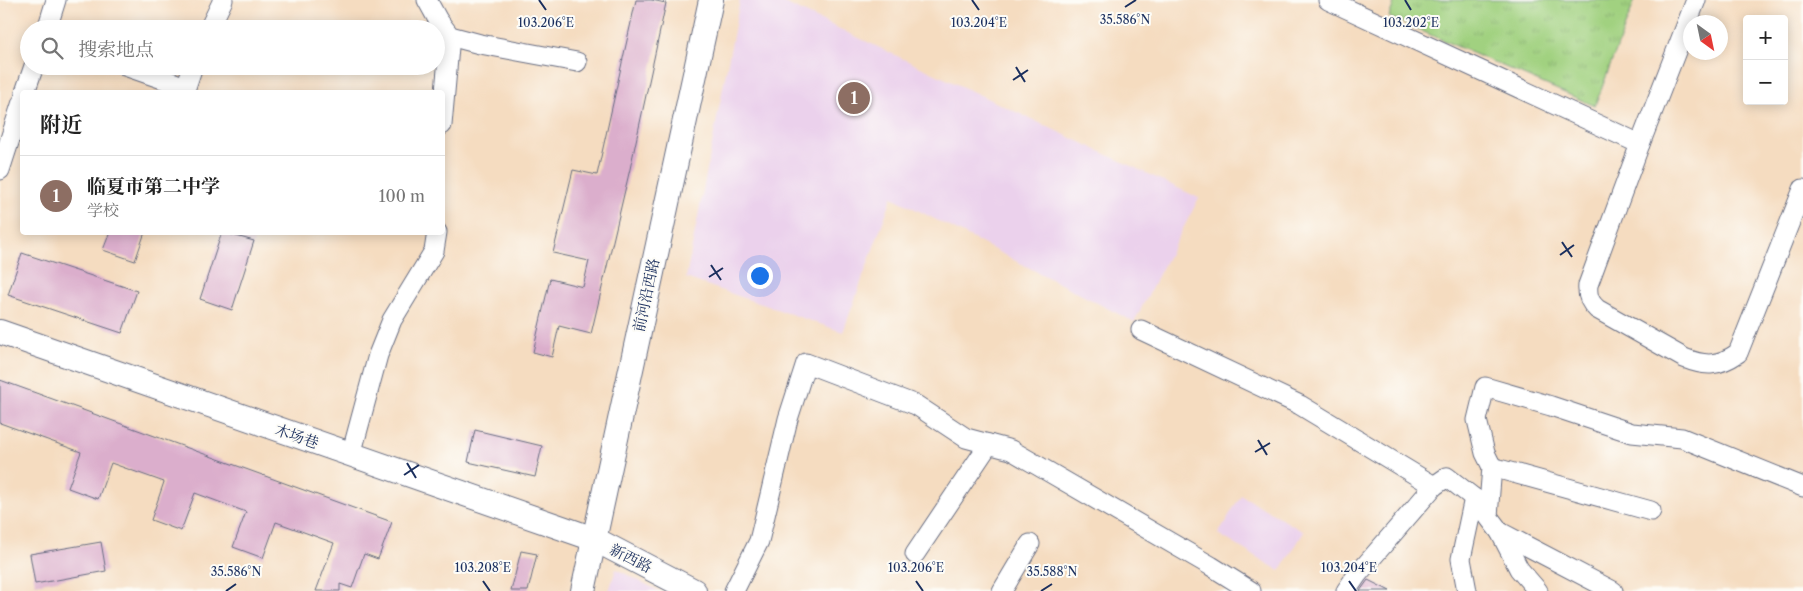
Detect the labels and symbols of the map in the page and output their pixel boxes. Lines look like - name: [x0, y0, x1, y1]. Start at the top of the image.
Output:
- text: 35.586°N: [1100, 12, 1150, 27]
- text: 103.206°E: [518, 15, 574, 30]
- text: 103.204°E: [951, 15, 1007, 30]
- text: 103.202°E: [1383, 15, 1439, 30]
- north arrow: [1683, 15, 1728, 60]
- pin: 1: [838, 79, 870, 117]
- street label: 前河沿西路: [629, 256, 663, 334]
- your location: [747, 263, 773, 289]
- street label: 木场巷: [273, 420, 321, 452]
- street label: 新西路: [607, 539, 655, 577]
- text: 103.208°E: [455, 560, 511, 575]
- text: 103.206°E: [888, 560, 944, 575]
- text: 103.204°E: [1321, 560, 1377, 575]
- text: 35.586°N: [211, 564, 261, 579]
- text: 35.588°N: [1027, 564, 1078, 579]

